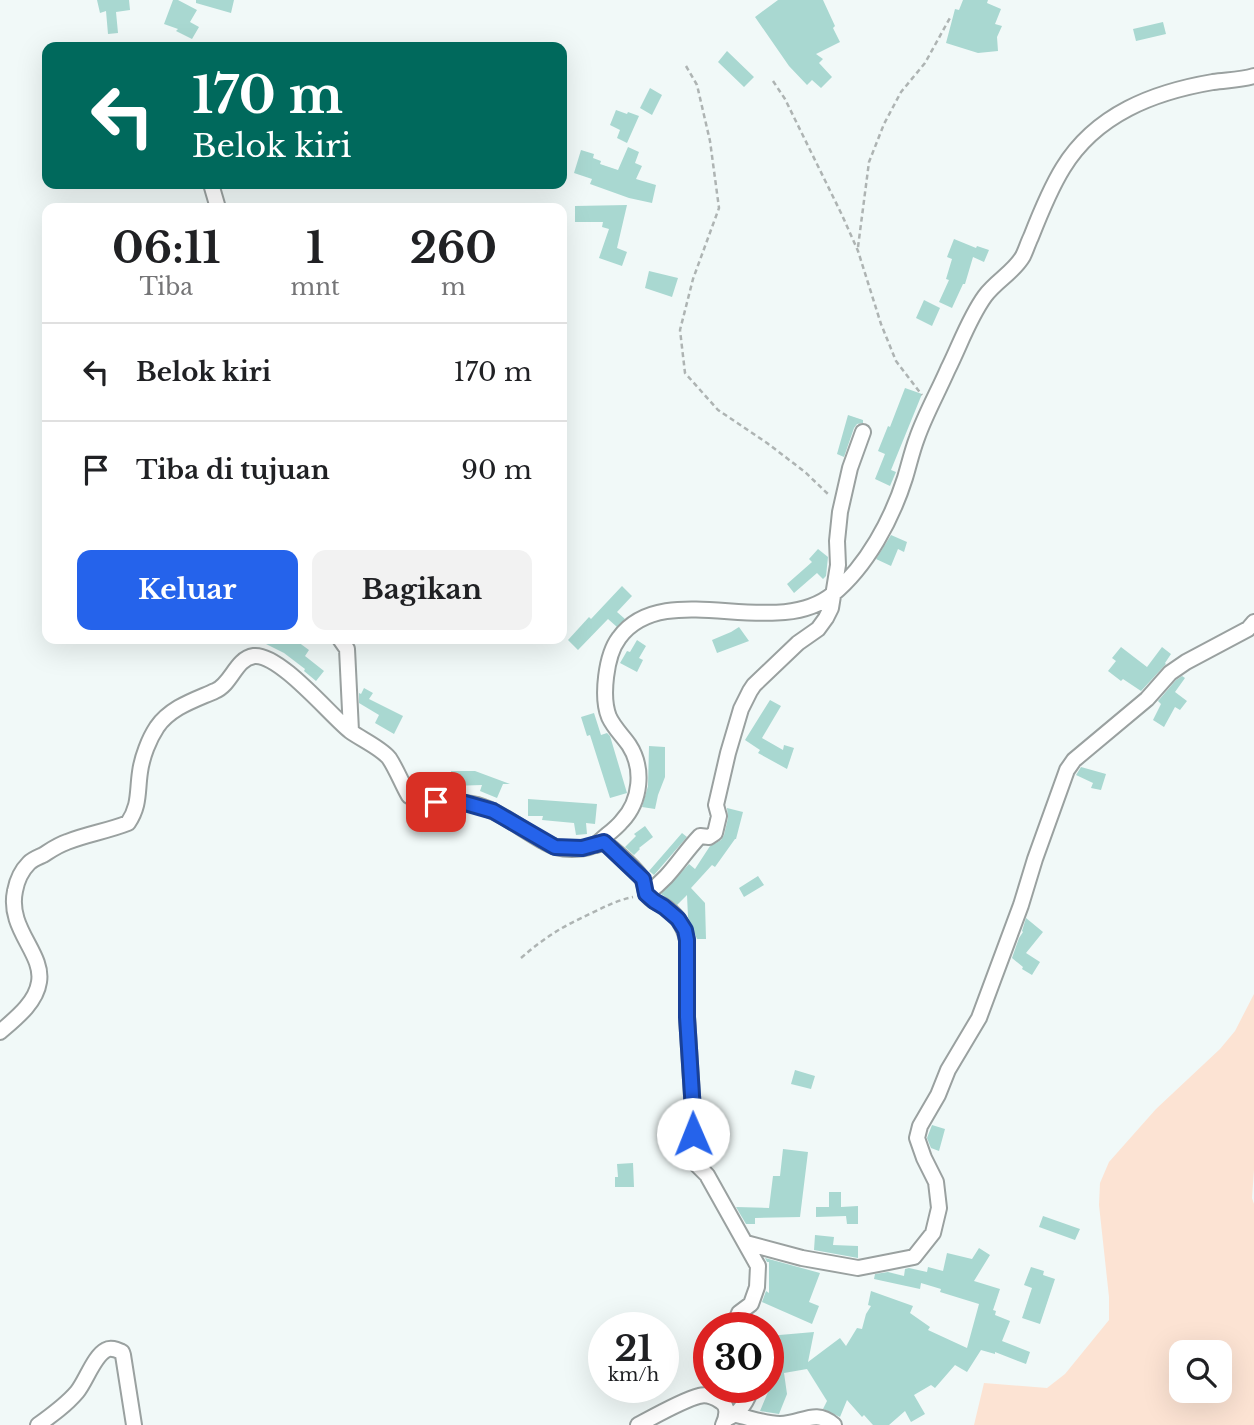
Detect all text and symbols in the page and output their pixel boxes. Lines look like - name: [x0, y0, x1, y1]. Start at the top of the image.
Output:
- text: 170 m: [192, 65, 343, 126]
- icon: left: [77, 70, 168, 161]
- text: Belok kiri: [192, 126, 351, 166]
- text: 06:11: [112, 222, 221, 274]
- text: 1: [306, 222, 324, 274]
- text: 260: [410, 222, 497, 274]
- text: Tiba: [140, 273, 193, 301]
- text: mnt: [290, 273, 340, 301]
- text: m: [441, 273, 466, 301]
- icon: left: [77, 353, 115, 391]
- text: Belok kiri: [136, 356, 271, 388]
- text: 170 m: [453, 356, 532, 388]
- icon: arrive: [77, 451, 115, 489]
- text: Tiba di tujuan: [136, 454, 330, 486]
- text: 90 m: [461, 454, 532, 486]
- button: Keluar: [77, 550, 298, 630]
- button: Bagikan: [312, 550, 532, 630]
- pin: [406, 772, 466, 832]
- icon: arrive: [417, 783, 455, 821]
- position arrow: [656, 1097, 730, 1171]
- speed limit sign: 30: [693, 1312, 784, 1403]
- text: 21: [614, 1327, 653, 1370]
- map controls: [1169, 1340, 1232, 1403]
- button: search: [1169, 1340, 1232, 1403]
- text: km/h: [608, 1364, 659, 1386]

